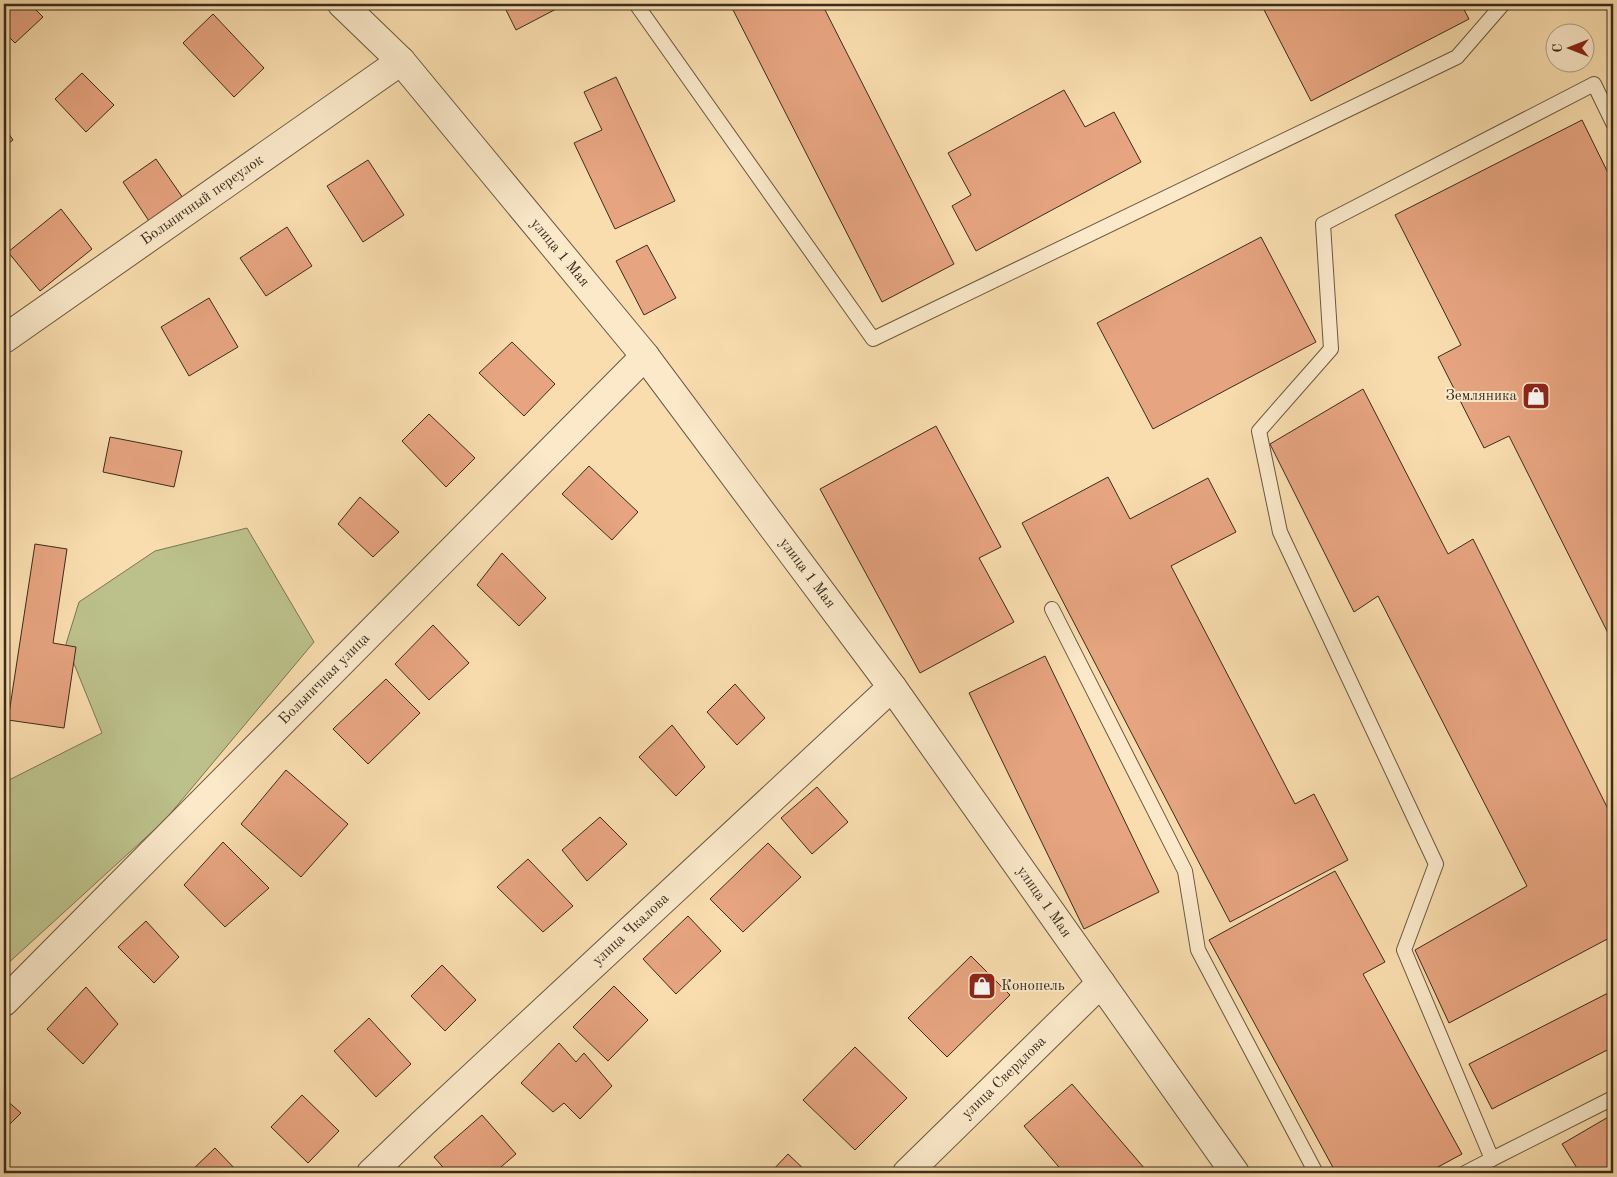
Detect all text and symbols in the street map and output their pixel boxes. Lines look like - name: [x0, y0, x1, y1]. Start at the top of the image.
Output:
- north arrow: [1544, 22, 1594, 72]
- text: С: [1551, 43, 1565, 53]
- street label: Больничный переулок: [138, 152, 267, 248]
- street label: улица 1 Мая: [527, 216, 592, 290]
- shop icon: Земляника: [1521, 381, 1551, 411]
- place label: Земляника: [1446, 389, 1518, 404]
- street label: улица 1 Мая: [776, 535, 838, 611]
- street label: Больничная улица: [276, 630, 373, 728]
- street label: улица 1 Мая: [1014, 864, 1074, 941]
- street label: улица Чкалова: [590, 890, 672, 969]
- shop icon: Конопель: [967, 971, 997, 1001]
- place label: Конопель: [1001, 979, 1065, 994]
- street label: улица Свердлова: [959, 1033, 1050, 1122]

